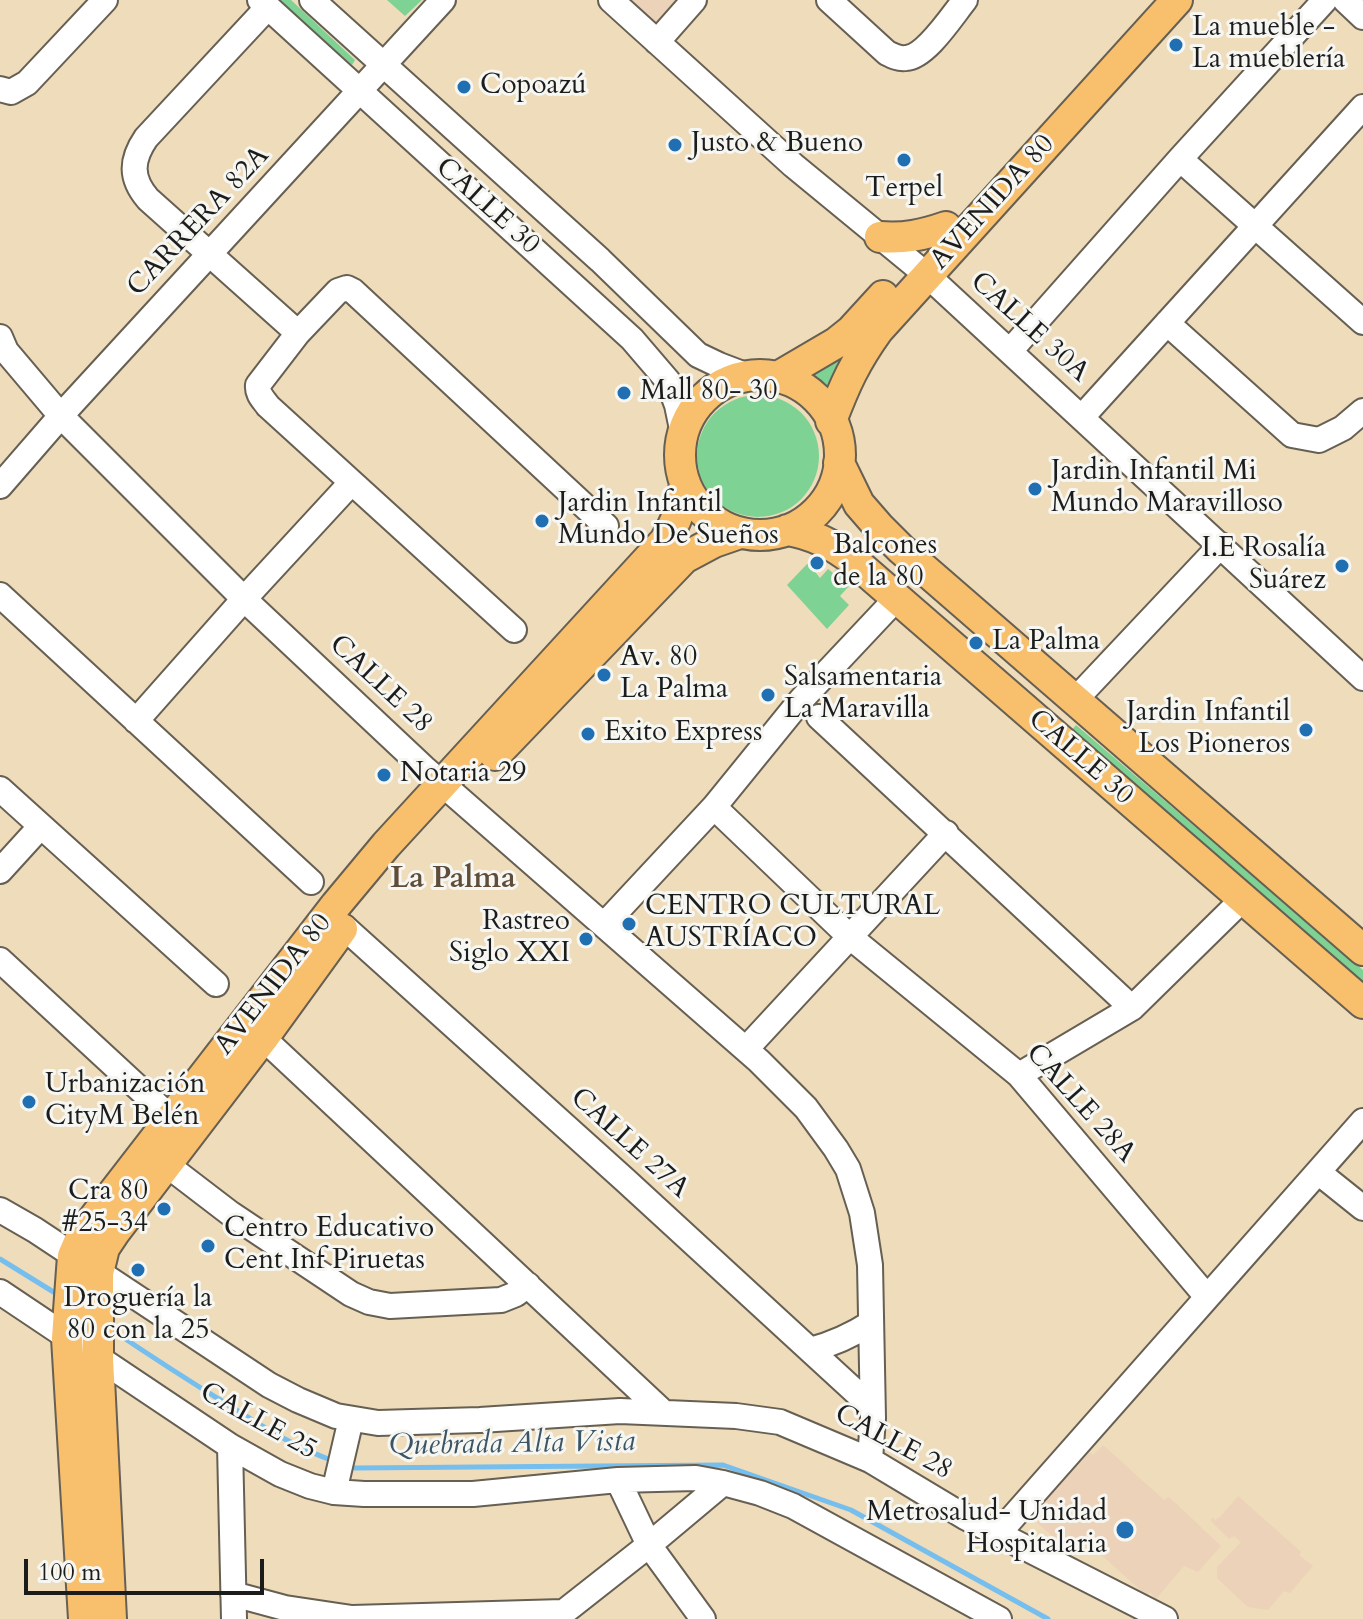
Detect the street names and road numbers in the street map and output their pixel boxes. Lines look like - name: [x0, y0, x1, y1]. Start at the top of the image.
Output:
- street label: AVENIDA 80: [924, 129, 1062, 277]
- street label: CARRERA 82A: [121, 140, 277, 304]
- street label: CALLE 30: [428, 151, 546, 263]
- street label: CALLE 30A: [963, 266, 1095, 390]
- street label: CALLE 28: [321, 629, 439, 741]
- street label: CALLE 30: [1020, 703, 1140, 813]
- street label: AVENIDA 80: [208, 908, 340, 1062]
- street label: CALLE 28A: [1018, 1038, 1142, 1170]
- street label: CALLE 27A: [563, 1082, 695, 1206]
- street label: CALLE 25: [194, 1376, 322, 1468]
- street label: CALLE 28: [828, 1398, 958, 1488]

